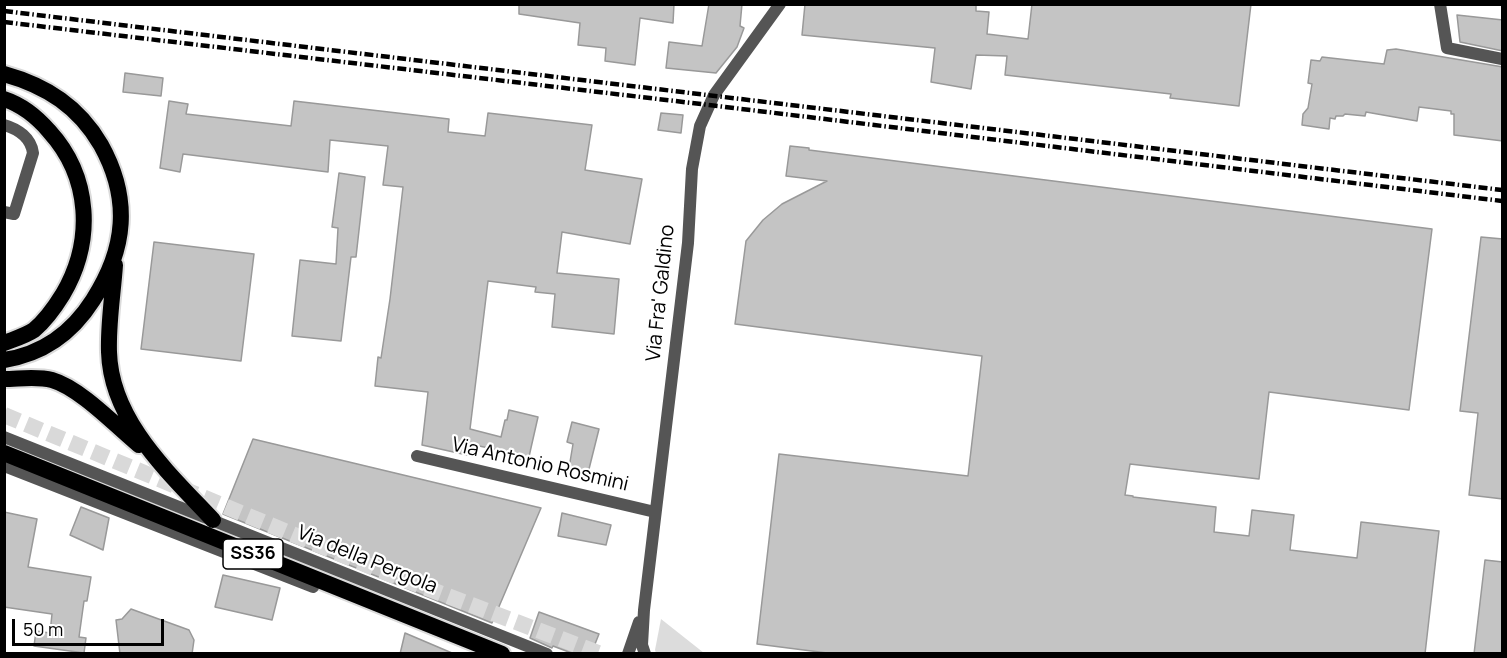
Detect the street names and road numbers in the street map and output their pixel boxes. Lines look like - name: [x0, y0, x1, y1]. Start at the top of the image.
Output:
- street label: Via Fra' Galdino: [642, 223, 680, 363]
- street label: Via Antonio Rosmini: [449, 433, 631, 497]
- street label: Via della Pergola: [293, 521, 441, 599]
- road number: SS36: [223, 539, 283, 569]

